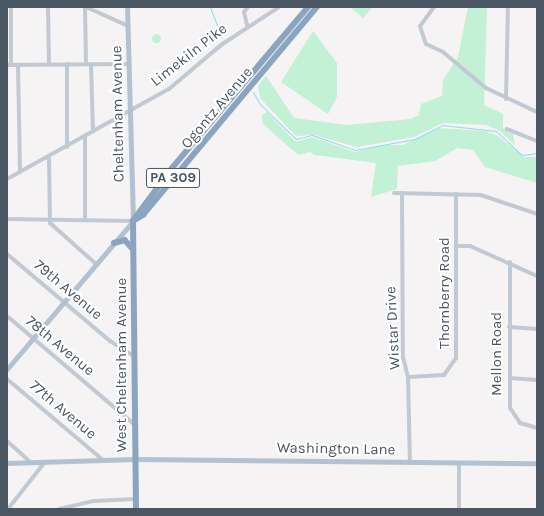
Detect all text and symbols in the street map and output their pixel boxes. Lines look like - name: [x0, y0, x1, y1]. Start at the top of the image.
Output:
- street label: Limekiln Pike: [147, 20, 231, 90]
- street label: Cheltenham Avenue: [108, 45, 128, 183]
- street label: Ogontz Avenue: [178, 63, 256, 153]
- road number: PA 309: [146, 166, 200, 190]
- street label: Thornberry Road: [436, 237, 454, 349]
- street label: 79th Avenue: [30, 256, 106, 324]
- street label: West Cheltenham Avenue: [113, 278, 131, 452]
- street label: Wistar Drive: [382, 286, 404, 370]
- street label: 78th Avenue: [22, 312, 98, 380]
- street label: Mellon Road: [488, 312, 506, 396]
- street label: 77th Avenue: [26, 377, 100, 443]
- street label: Washington Lane: [277, 439, 395, 459]

